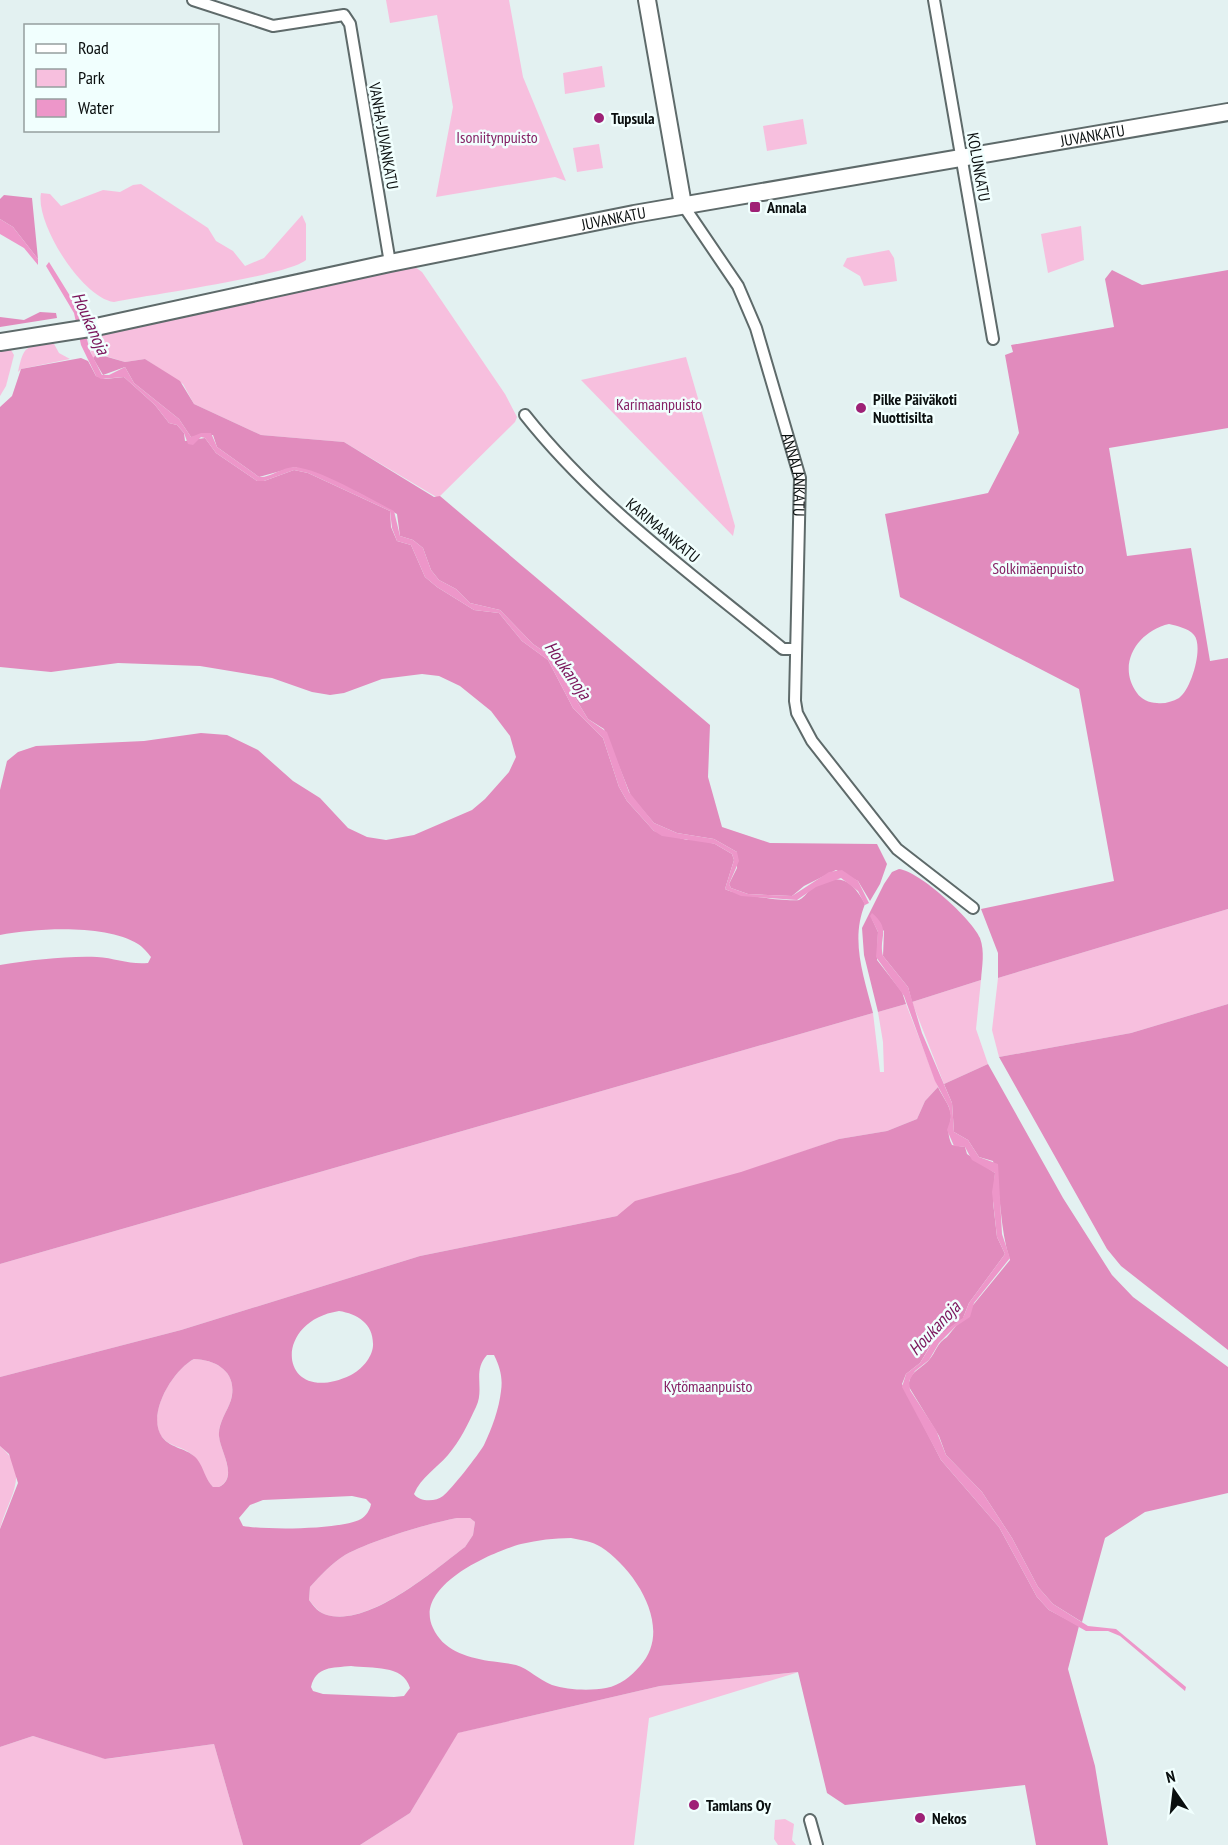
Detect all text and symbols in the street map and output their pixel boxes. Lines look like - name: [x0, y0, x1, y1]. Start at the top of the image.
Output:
- legend: [24, 24, 219, 132]
- text: Road: [78, 36, 109, 59]
- text: Park: [78, 66, 105, 89]
- street label: VANHA-JUVANKATU: [365, 80, 403, 191]
- text: Water: [78, 96, 114, 119]
- place label: Tupsula: [611, 108, 655, 128]
- marker: Tupsula: [592, 111, 606, 125]
- street label: JUVANKATU: [1058, 120, 1126, 151]
- park label: Isoniitynpuisto: [456, 127, 538, 147]
- street label: KOLUNKATU: [963, 131, 995, 203]
- place label: Annala: [766, 197, 807, 217]
- marker: Annala: [748, 200, 762, 214]
- street label: JUVANKATU: [579, 202, 647, 235]
- water label: Houkanoja: [67, 288, 115, 359]
- place label: Pilke Päiväkoti Nuottisilta: [873, 389, 958, 427]
- park label: Karimaanpuisto: [616, 394, 702, 414]
- marker: Pilke Päiväkoti Nuottisilta: [854, 401, 868, 415]
- street label: ANNALANKATU: [777, 431, 810, 517]
- street label: KARIMAANKATU: [622, 493, 704, 567]
- park label: Solkimäenpuisto: [992, 558, 1084, 578]
- water label: Houkanoja: [540, 636, 597, 704]
- water label: Houkanoja: [903, 1295, 966, 1360]
- park label: Kytömaanpuisto: [664, 1376, 752, 1396]
- north arrow: [1144, 1761, 1204, 1821]
- text: N: [1164, 1766, 1177, 1787]
- place label: Tamlans Oy: [706, 1795, 772, 1815]
- marker: Tamlans Oy: [687, 1798, 701, 1812]
- place label: Nekos: [932, 1808, 967, 1828]
- marker: Nekos: [913, 1811, 927, 1825]

